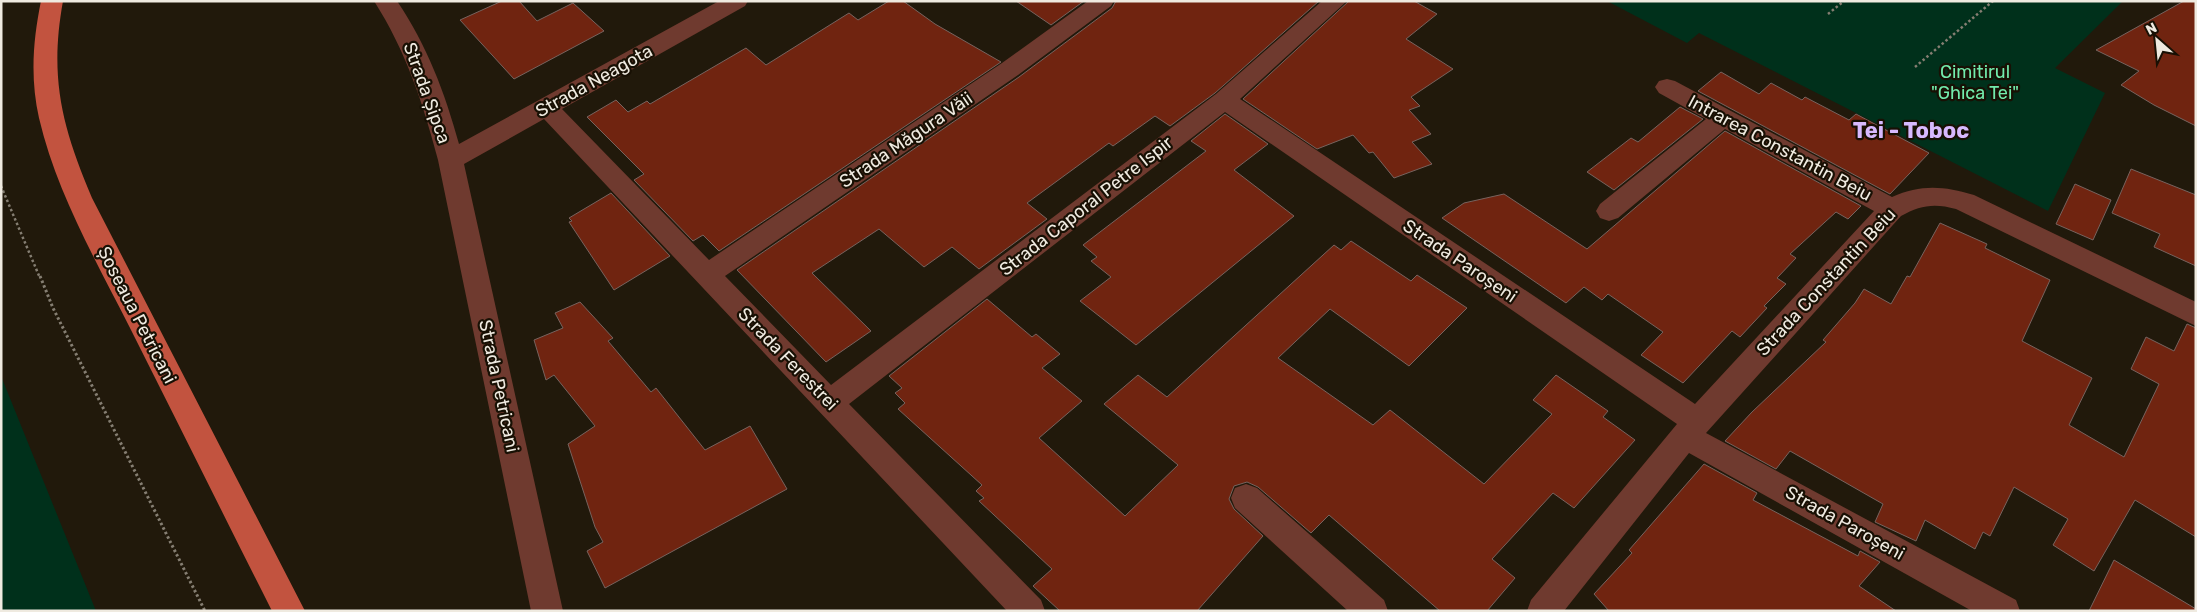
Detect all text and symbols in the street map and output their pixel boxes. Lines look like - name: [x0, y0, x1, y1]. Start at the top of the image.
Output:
- north arrow: [2132, 15, 2182, 65]
- text: N: [2143, 19, 2160, 39]
- street label: Strada Șipca: [399, 39, 455, 147]
- street label: Strada Neagota: [532, 40, 656, 122]
- park label: Cimitirul "Ghica Tei": [1931, 61, 2019, 104]
- street label: Strada Măgura Văii: [835, 87, 977, 193]
- street label: Intrarea Constantin Beiu: [1685, 90, 1875, 206]
- district label: Tei - Toboc: [1853, 117, 1969, 144]
- street label: Strada Caporal Petre Ispir: [995, 131, 1177, 281]
- street label: Strada Constantin Beiu: [1752, 204, 1900, 360]
- street label: Strada Paroșeni: [1399, 215, 1521, 307]
- street label: Șoseaua Petricani: [93, 243, 181, 387]
- street label: Strada Ferestrei: [733, 303, 843, 415]
- street label: Strada Petricani: [474, 318, 524, 454]
- street label: Strada Paroșeni: [1782, 481, 1908, 565]

